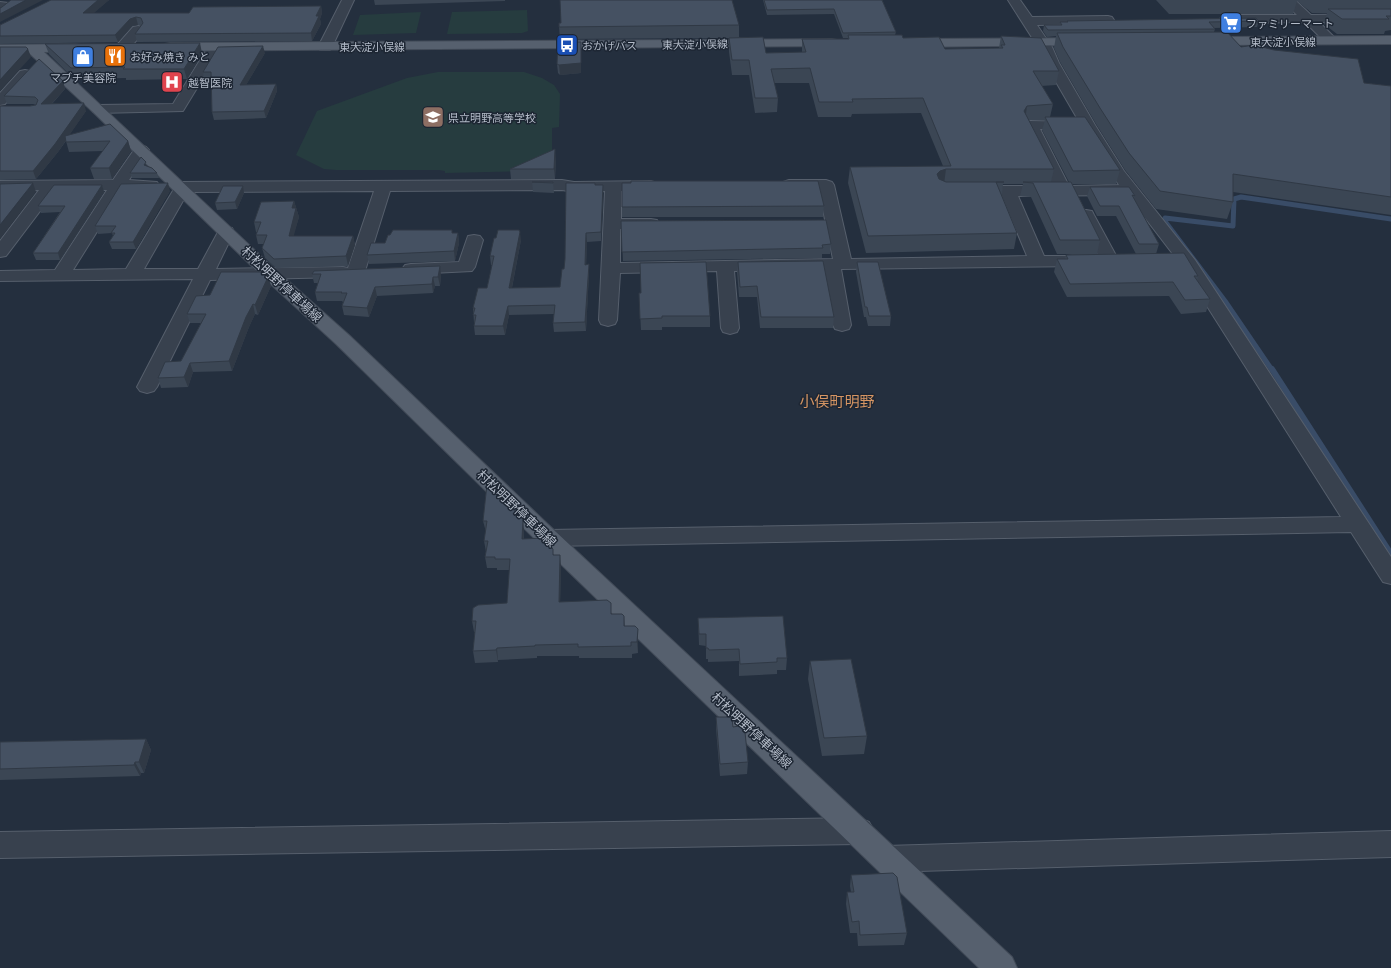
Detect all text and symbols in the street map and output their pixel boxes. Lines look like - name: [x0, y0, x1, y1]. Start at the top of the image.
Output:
- supermarket icon: ファミリーマート: [1218, 10, 1244, 36]
- place label: ファミリーマート: [1246, 17, 1334, 30]
- bus stop icon: おかげバス: [554, 32, 580, 58]
- street label: 東大淀小俣線: [1250, 35, 1316, 48]
- street label: 東大淀小俣線: [662, 37, 728, 51]
- place label: おかげバス: [582, 39, 637, 52]
- street label: 東大淀小俣線: [339, 40, 405, 53]
- restaurant icon: お好み焼き みと: [102, 43, 128, 69]
- shop icon: マブチ美容院: [70, 44, 96, 70]
- place label: お好み焼き みと: [130, 50, 210, 63]
- hospital icon: 越智医院: [159, 69, 185, 95]
- place label: マブチ美容院: [50, 71, 116, 84]
- place label: 越智医院: [188, 76, 232, 89]
- school or university icon: 県立明野高等学校: [420, 104, 446, 130]
- place label: 県立明野高等学校: [448, 111, 536, 124]
- street label: 村松明野停車場線: [239, 243, 325, 325]
- district label: 小俣町明野: [799, 392, 875, 410]
- street label: 村松明野停車場線: [474, 466, 560, 550]
- street label: 村松明野停車場線: [709, 689, 795, 771]

